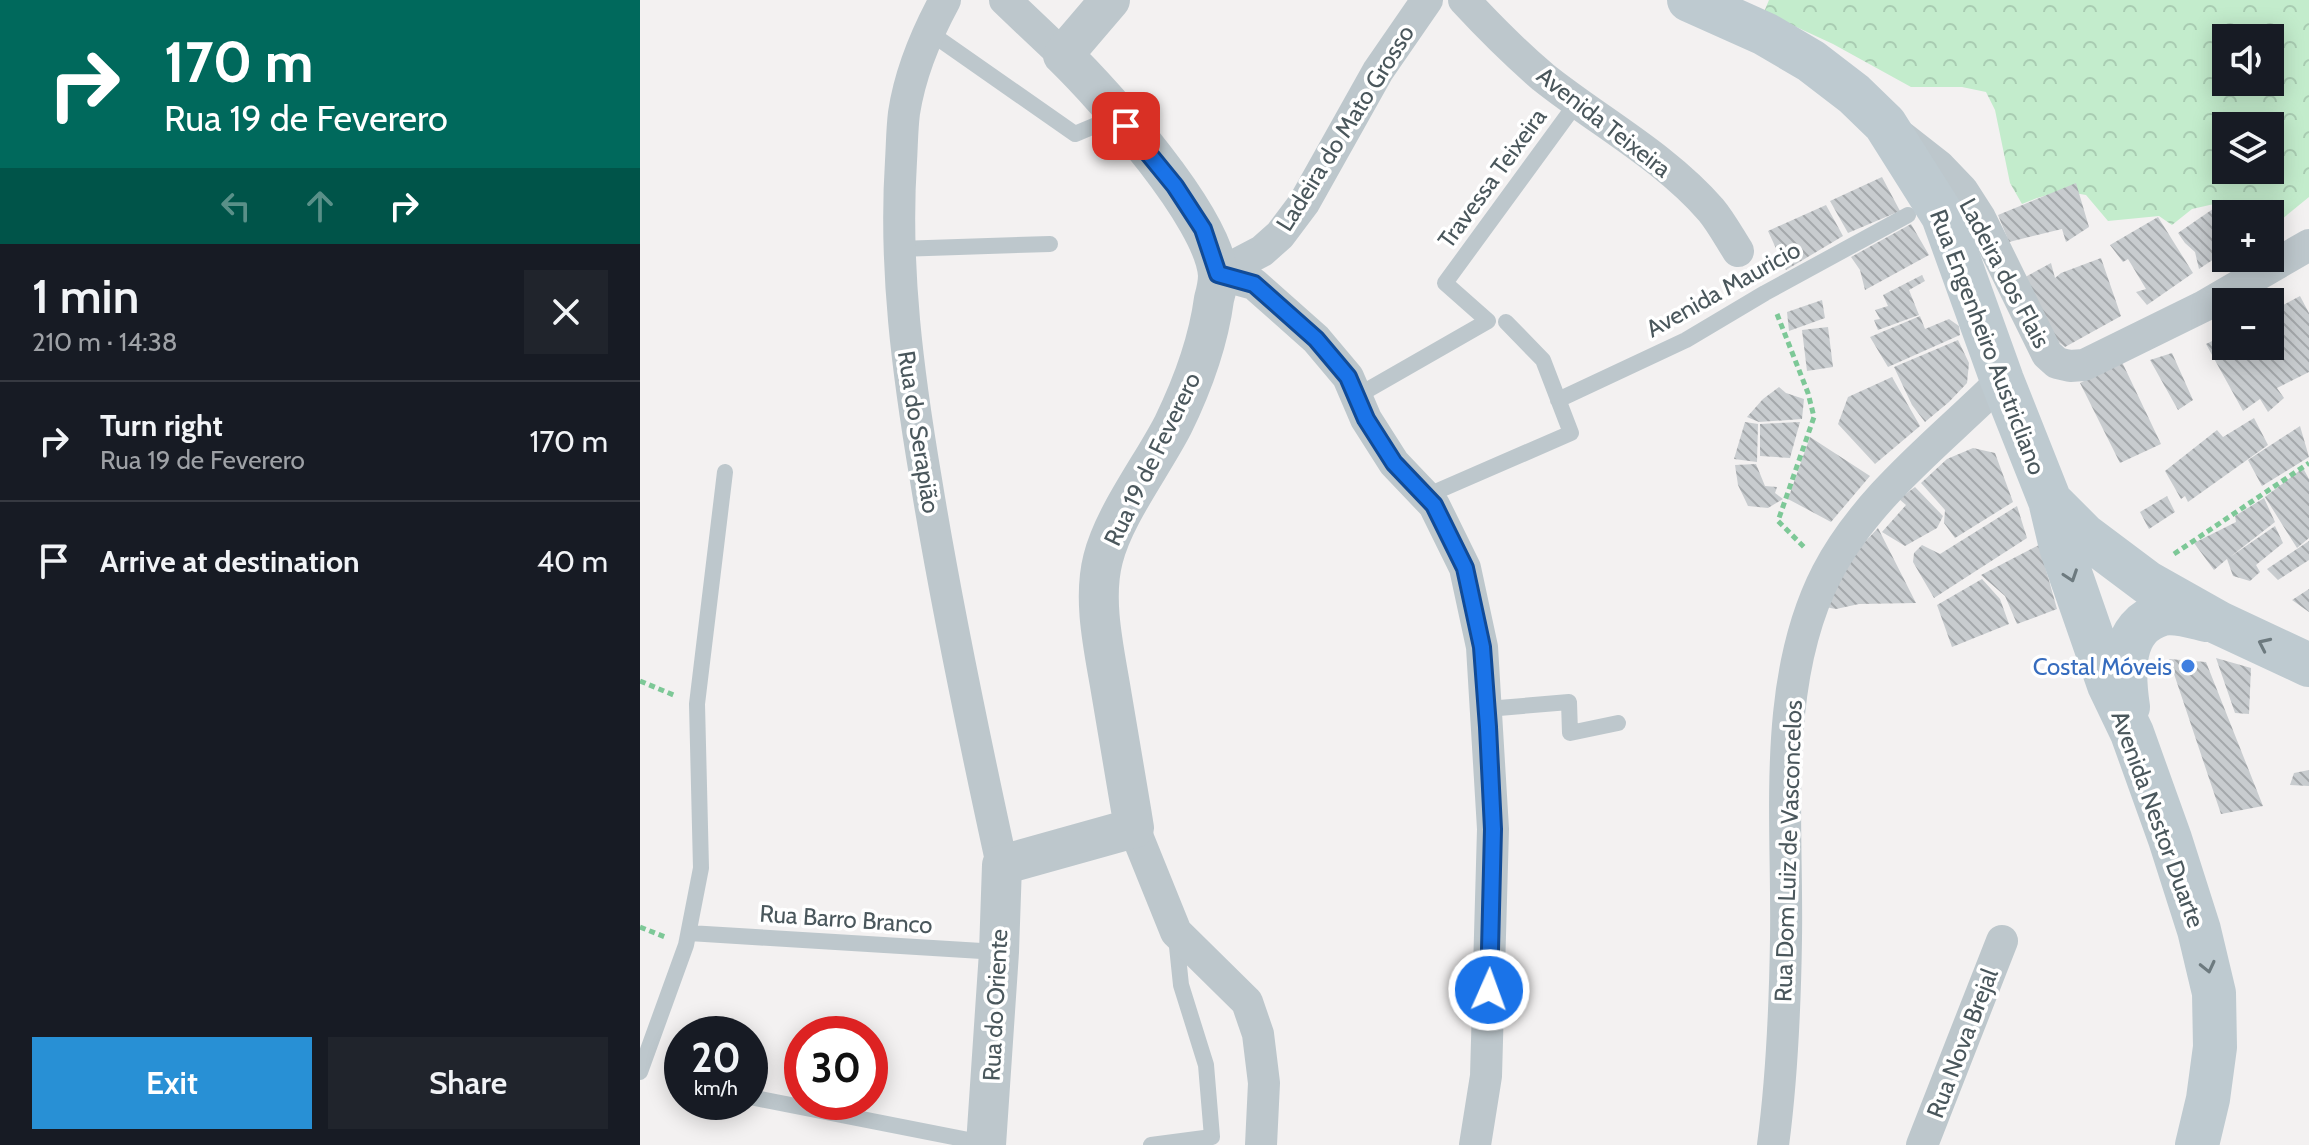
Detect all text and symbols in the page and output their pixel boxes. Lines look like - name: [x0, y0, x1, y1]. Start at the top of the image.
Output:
- street label: Ladeira do Mato Grosso: [1270, 20, 1420, 236]
- map controls: [2212, 24, 2284, 360]
- button: sound: [2212, 24, 2284, 96]
- text: 170 m: [164, 28, 314, 96]
- icon: right: [32, 32, 136, 136]
- street label: Avenida Teixeira: [1531, 61, 1677, 184]
- pin: [1092, 92, 1160, 160]
- text: Rua 19 de Feverero: [164, 96, 448, 140]
- street label: Travessa Teixeira: [1432, 102, 1553, 253]
- icon: arrive: [1104, 104, 1148, 148]
- button: layers: [2212, 112, 2284, 184]
- icon: left: [214, 184, 258, 228]
- icon: ahead: [298, 184, 342, 228]
- icon: right: [382, 184, 426, 228]
- street label: Ladeira dos Flais: [1953, 193, 2057, 353]
- button: +: [2212, 200, 2284, 272]
- street label: Rua Engenheiro Austricliano: [1924, 205, 2052, 479]
- street label: Avenida Mauricio: [1641, 235, 1805, 343]
- text: 1 min: [32, 267, 139, 325]
- button: close: [524, 270, 608, 354]
- button: −: [2212, 288, 2284, 360]
- text: 210 m · 14:38: [32, 326, 178, 358]
- street label: Rua do Serapião: [892, 349, 946, 515]
- street label: Rua 19 de Feverero: [1098, 368, 1206, 550]
- text: Turn right: [100, 407, 223, 444]
- icon: right: [32, 419, 76, 463]
- text: 170 m: [529, 423, 608, 460]
- text: Rua 19 de Feverero: [100, 444, 305, 476]
- icon: arrive: [32, 539, 76, 583]
- text: Arrive at destination: [100, 543, 360, 580]
- text: 40 m: [537, 543, 608, 580]
- one-way arrow: [2061, 568, 2077, 582]
- one-way arrow: [2258, 638, 2272, 654]
- place label: Costal Móveis: [2033, 652, 2172, 681]
- marker: Costal Móveis: [2179, 657, 2197, 675]
- street label: Rua Dom Luiz de Vasconcelos: [1768, 700, 1808, 1002]
- street label: Avenida Nestor Duarte: [2105, 707, 2211, 931]
- street label: Rua Barro Branco: [758, 898, 934, 940]
- street label: Rua do Oriente: [977, 928, 1013, 1082]
- position arrow: [1447, 948, 1531, 1032]
- one-way arrow: [2198, 960, 2215, 974]
- street label: Rua Nova Brejal: [1920, 964, 2004, 1122]
- speed limit sign: 30: [784, 1016, 888, 1120]
- text: 20: [691, 1033, 741, 1082]
- button: Exit: [32, 1037, 312, 1129]
- button: Share: [328, 1037, 608, 1129]
- text: km/h: [694, 1076, 738, 1100]

